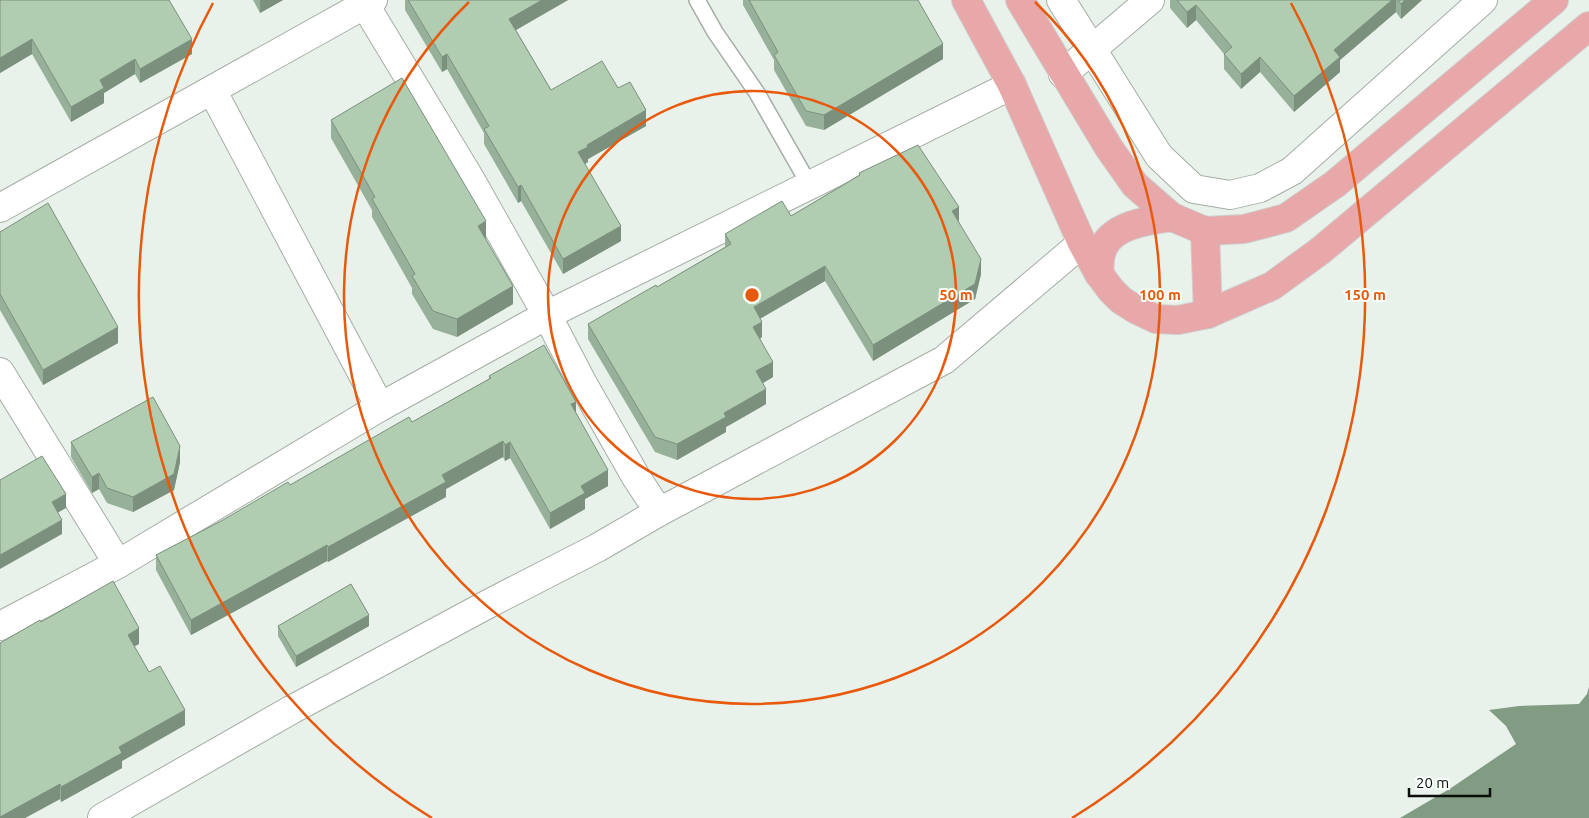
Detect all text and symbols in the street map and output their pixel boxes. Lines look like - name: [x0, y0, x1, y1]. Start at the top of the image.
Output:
- centre of rings: [743, 286, 761, 304]
- text: 50 m: [939, 286, 973, 303]
- text: 100 m: [1139, 286, 1181, 303]
- text: 150 m: [1344, 286, 1386, 303]
- scale bar: [1409, 766, 1490, 798]
- text: 20 m: [1416, 774, 1449, 791]

